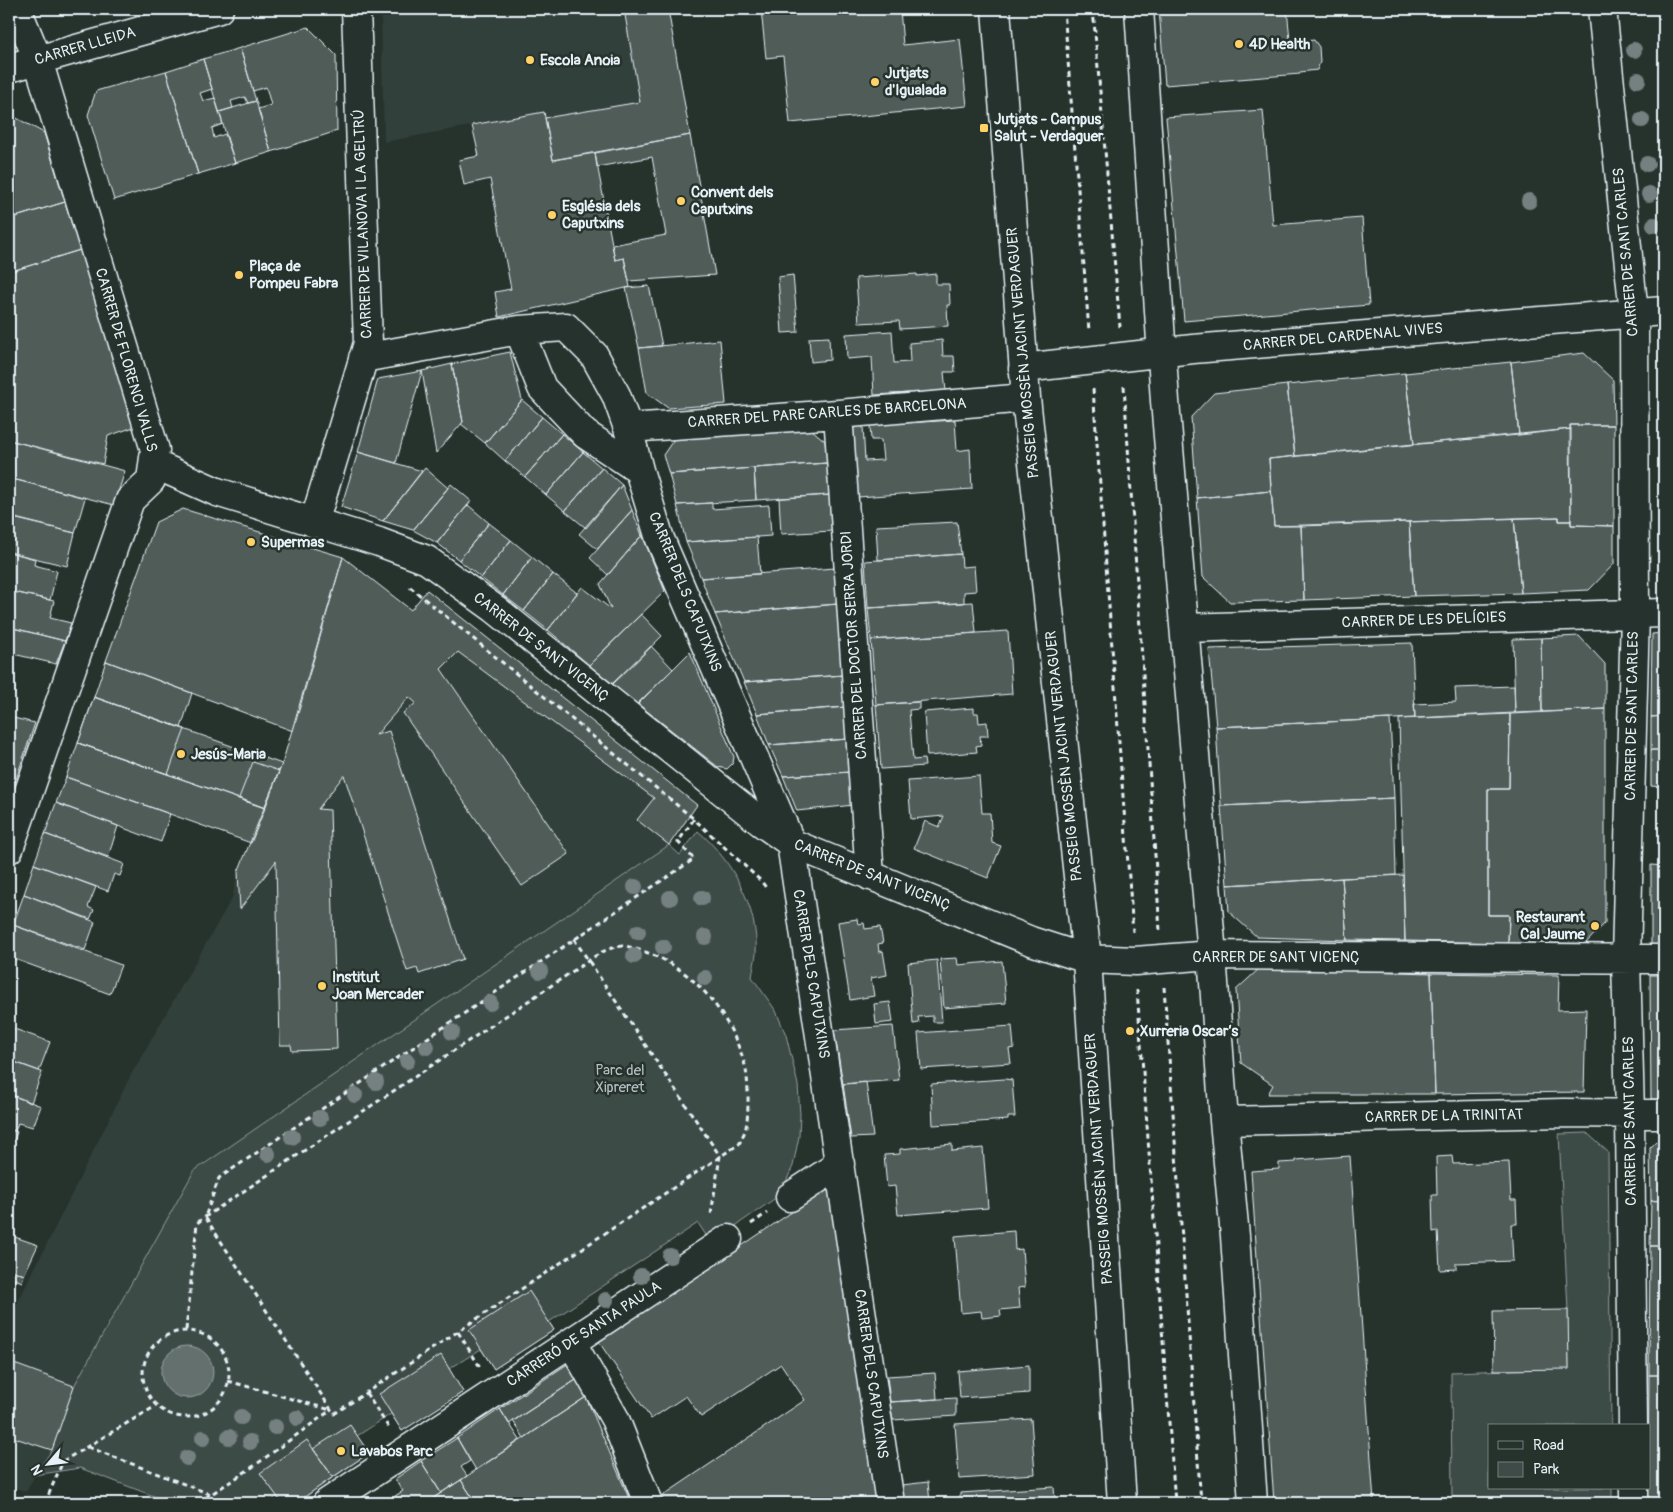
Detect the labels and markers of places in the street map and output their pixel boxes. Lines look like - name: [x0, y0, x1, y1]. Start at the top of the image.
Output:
- place label: 4D Health: [1249, 35, 1310, 54]
- marker: 4D Health: [1233, 38, 1245, 50]
- place label: Escola Anoia: [540, 51, 620, 70]
- marker: Escola Anoia: [524, 54, 536, 66]
- place label: Jutjats d'Igualada: [885, 64, 947, 100]
- marker: Jutjats d'Igualada: [869, 76, 881, 88]
- place label: Jutjats - Campus Salut - Verdaguer: [994, 110, 1104, 146]
- marker: Jutjats - Campus Salut - Verdaguer: [978, 122, 990, 134]
- place label: Convent dels Caputxins: [691, 183, 774, 219]
- marker: Convent dels Caputxins: [675, 195, 687, 207]
- place label: Església dels Caputxins: [562, 197, 641, 233]
- marker: Església dels Caputxins: [546, 209, 558, 221]
- place label: Plaça de Pompeu Fabra: [249, 257, 338, 293]
- marker: Plaça de Pompeu Fabra: [233, 269, 245, 281]
- place label: Supermas: [261, 533, 324, 552]
- marker: Supermas: [245, 536, 257, 548]
- place label: Jesús-Maria: [191, 745, 266, 764]
- marker: Jesús-Maria: [175, 748, 187, 760]
- place label: Restaurant Cal Jaume: [1516, 908, 1586, 944]
- marker: Restaurant Cal Jaume: [1589, 920, 1601, 932]
- place label: Institut Joan Mercader: [332, 968, 425, 1004]
- marker: Institut Joan Mercader: [316, 980, 328, 992]
- place label: Xurreria Oscar’s: [1140, 1022, 1238, 1041]
- marker: Xurreria Oscar’s: [1124, 1025, 1136, 1037]
- place label: Lavabos Parc: [351, 1442, 434, 1461]
- marker: Lavabos Parc: [335, 1445, 347, 1457]

